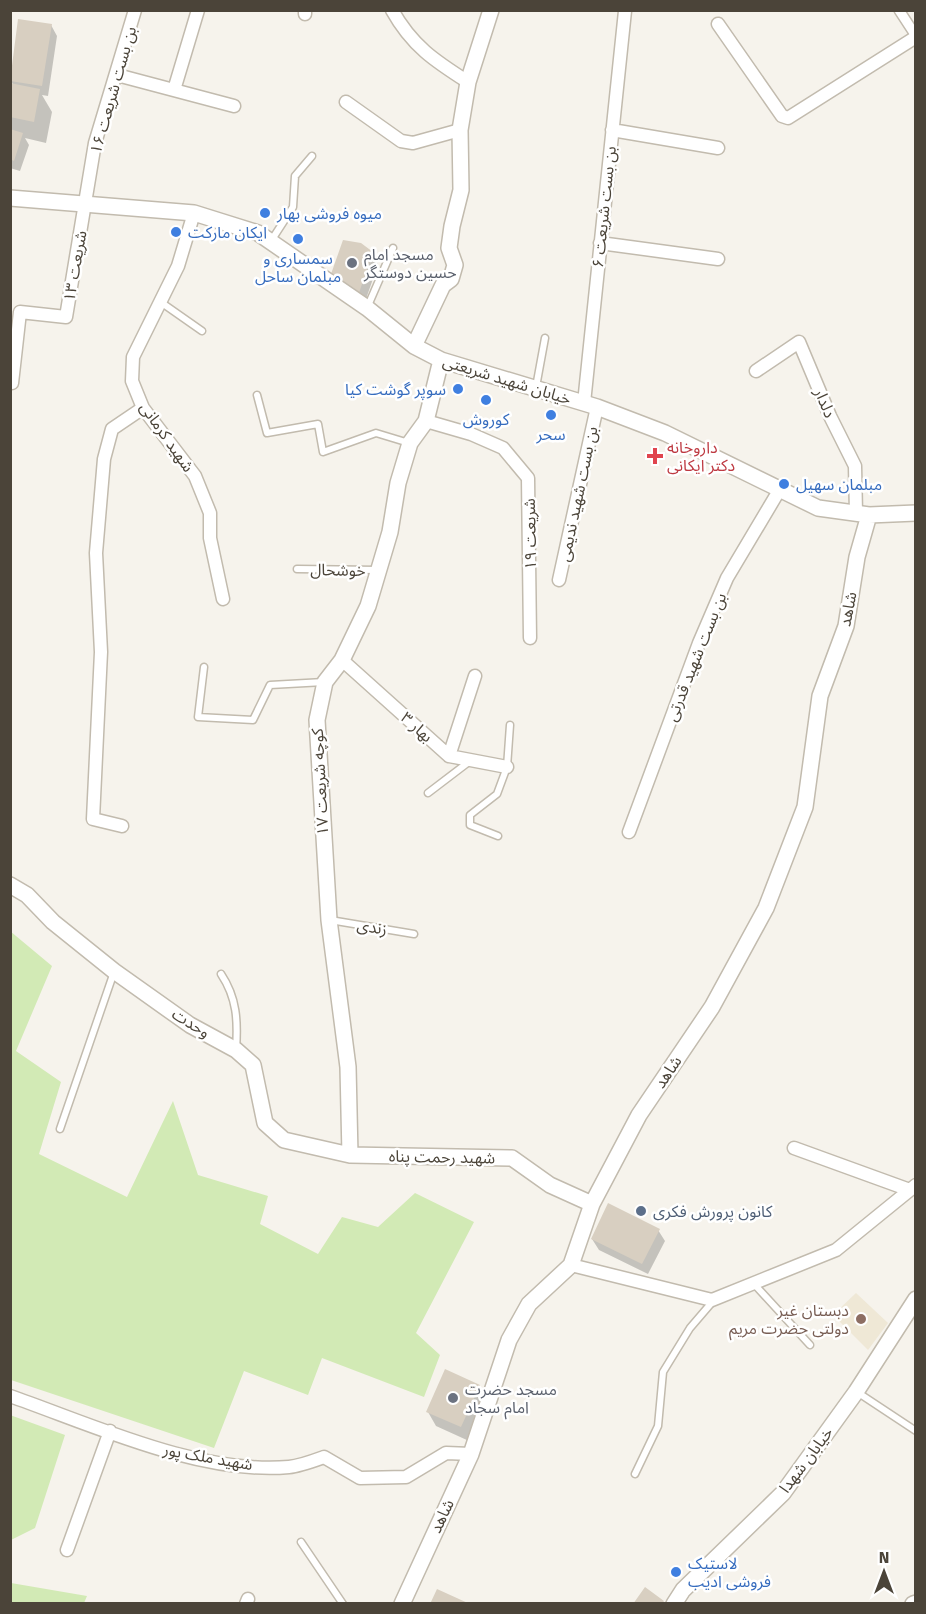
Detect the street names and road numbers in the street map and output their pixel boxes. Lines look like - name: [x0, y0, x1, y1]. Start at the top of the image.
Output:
- street label: بن بست شریعت ۱۶: [86, 24, 140, 156]
- street label: بن بست شریعت ۶: [588, 145, 620, 269]
- street label: شریعت ۱۳: [59, 229, 91, 303]
- street label: خیابان شهید شریعتی: [441, 351, 573, 409]
- street label: دلدار: [810, 385, 840, 421]
- street label: شهید کرمانی: [136, 398, 198, 476]
- street label: بن بست شهید ندیمی: [554, 425, 602, 563]
- street label: شریعت ۱۹: [520, 498, 540, 570]
- street label: خوشحال: [310, 560, 366, 581]
- street label: بن بست شهید قدرتی: [662, 590, 730, 724]
- street label: شاهد: [835, 590, 861, 628]
- street label: بهار ۳: [397, 708, 437, 746]
- street label: کوچه شریعت ۱۷: [308, 728, 333, 836]
- street label: زندی: [356, 915, 388, 939]
- street label: وحدت: [169, 1004, 213, 1042]
- street label: شاهد: [650, 1052, 686, 1092]
- street label: شهید رحمت پناه: [389, 1147, 495, 1169]
- street label: خیابان شهدا: [775, 1423, 837, 1497]
- street label: شهید ملک پور: [161, 1440, 254, 1475]
- street label: شاهد: [426, 1496, 458, 1536]

